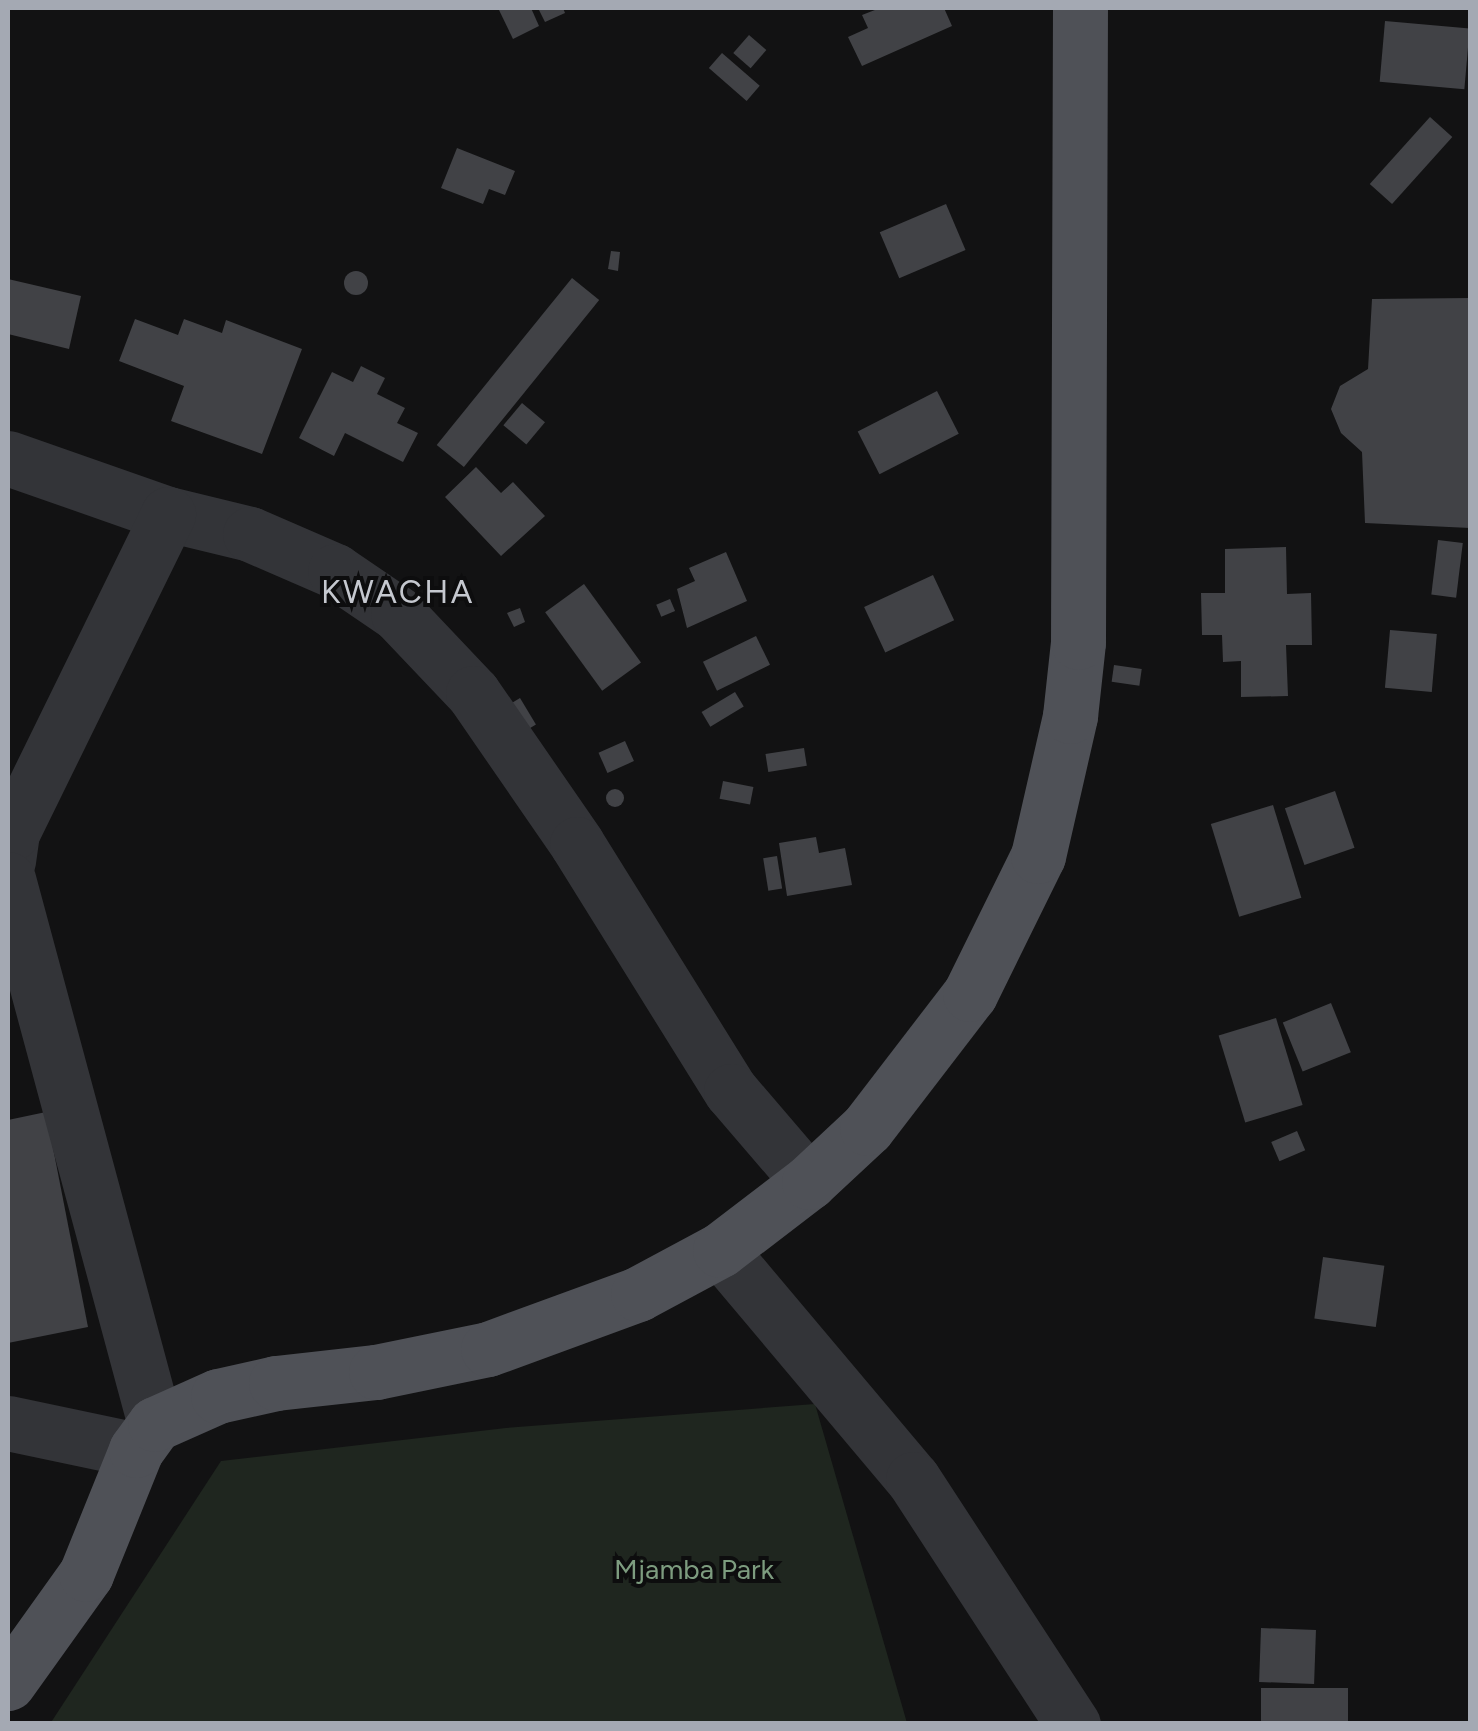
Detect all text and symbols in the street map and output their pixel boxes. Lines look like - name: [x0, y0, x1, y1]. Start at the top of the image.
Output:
- district label: KWACHA: [321, 573, 475, 611]
- park label: Mjamba Park: [614, 1552, 774, 1586]

